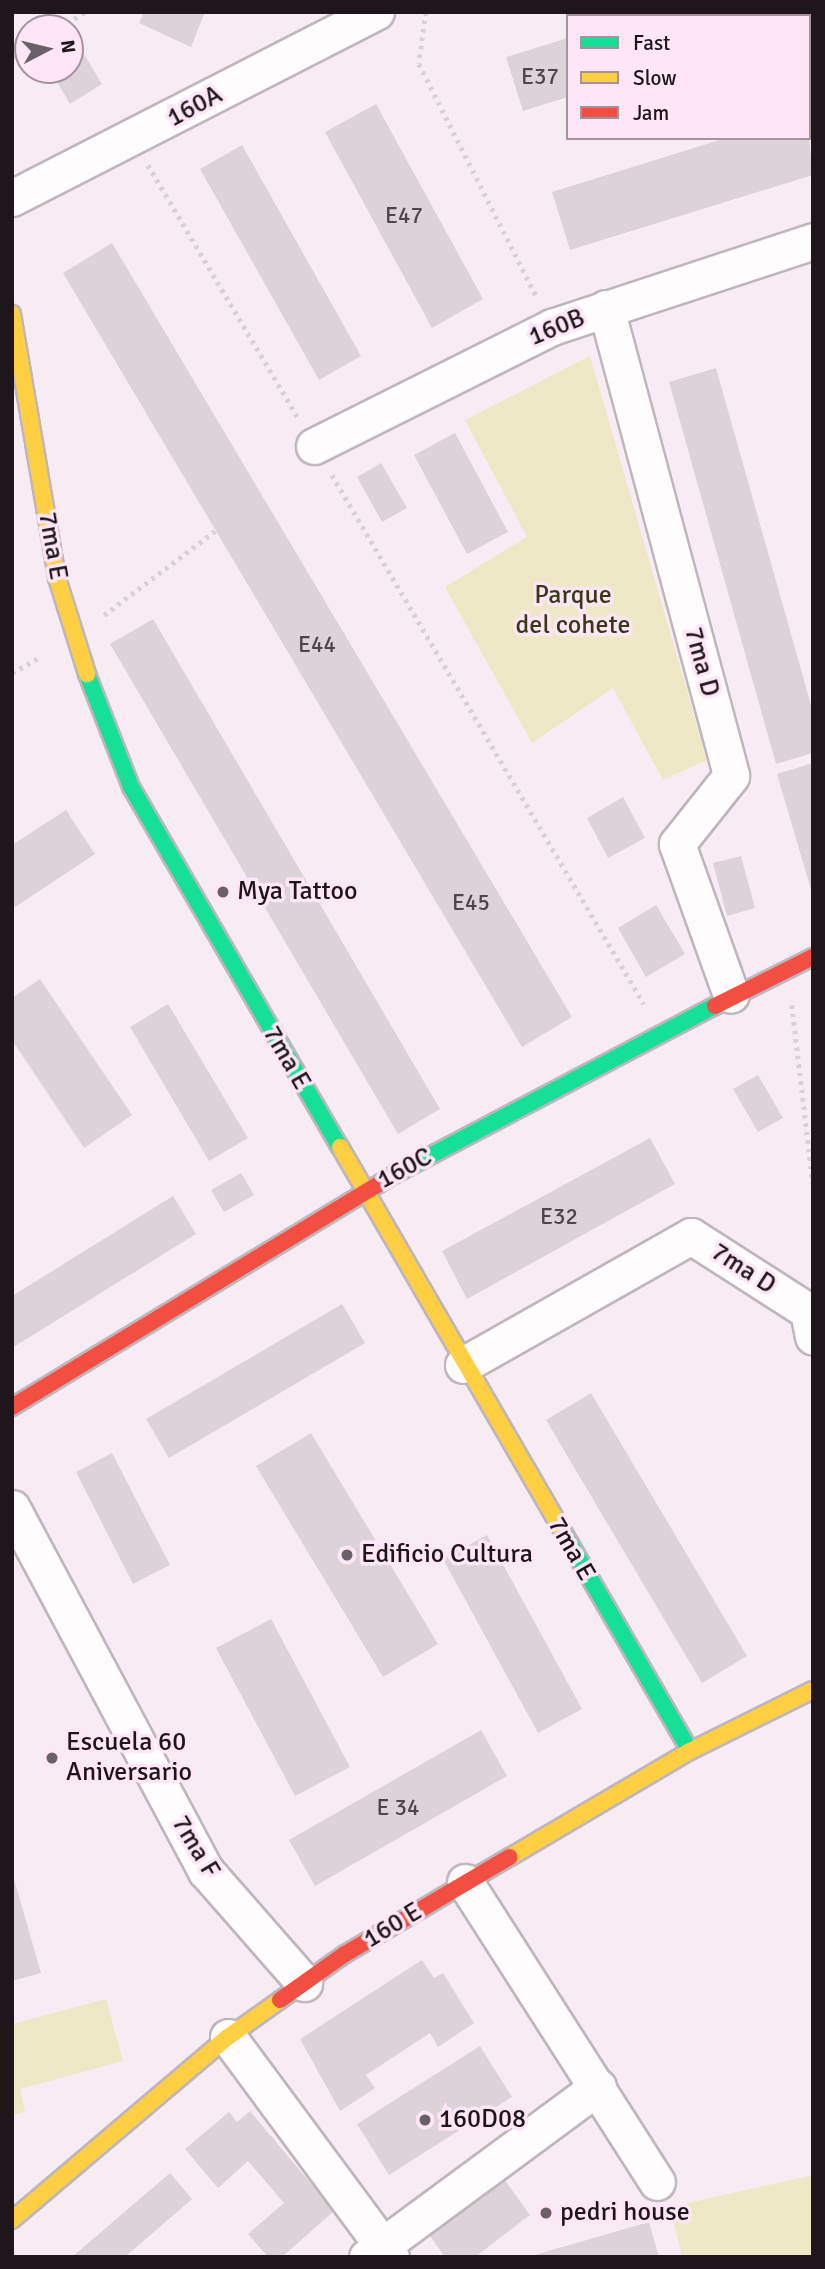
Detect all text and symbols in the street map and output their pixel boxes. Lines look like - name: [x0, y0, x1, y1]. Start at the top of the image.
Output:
- north arrow: [14, 14, 84, 84]
- legend: [566, 14, 811, 140]
- text: Fast: [633, 30, 670, 56]
- text: N: [55, 39, 81, 55]
- house number: E37: [521, 63, 559, 91]
- text: Slow: [633, 65, 677, 91]
- street label: 160A: [162, 80, 228, 134]
- text: Jam: [633, 100, 669, 126]
- house number: E47: [385, 202, 423, 230]
- street label: 160B: [524, 303, 590, 353]
- street label: 7ma E: [31, 510, 73, 582]
- park label: Parque del cohete: [516, 580, 630, 642]
- street label: 7ma D: [677, 624, 725, 700]
- house number: E44: [298, 631, 336, 659]
- place label: Mya Tattoo: [237, 876, 358, 908]
- marker: Mya Tattoo: [215, 884, 231, 900]
- house number: E45: [452, 889, 490, 917]
- street label: 7ma E: [255, 1021, 317, 1095]
- street label: 160C: [372, 1142, 438, 1196]
- house number: E32: [540, 1203, 578, 1231]
- street label: 7ma D: [705, 1237, 781, 1301]
- street label: 7ma E: [540, 1512, 602, 1586]
- place label: Edificio Cultura: [361, 1539, 533, 1571]
- marker: Edificio Cultura: [339, 1547, 355, 1563]
- place label: Escuela 60 Aniversario: [66, 1727, 192, 1788]
- marker: Escuela 60 Aniversario: [44, 1750, 60, 1766]
- house number: E 34: [377, 1794, 419, 1822]
- street label: 7ma F: [164, 1810, 226, 1884]
- street label: 160 E: [358, 1897, 428, 1955]
- place label: 160D08: [439, 2104, 526, 2136]
- marker: 160D08: [417, 2112, 433, 2128]
- place label: pedri house: [560, 2197, 690, 2229]
- marker: pedri house: [538, 2205, 554, 2221]

